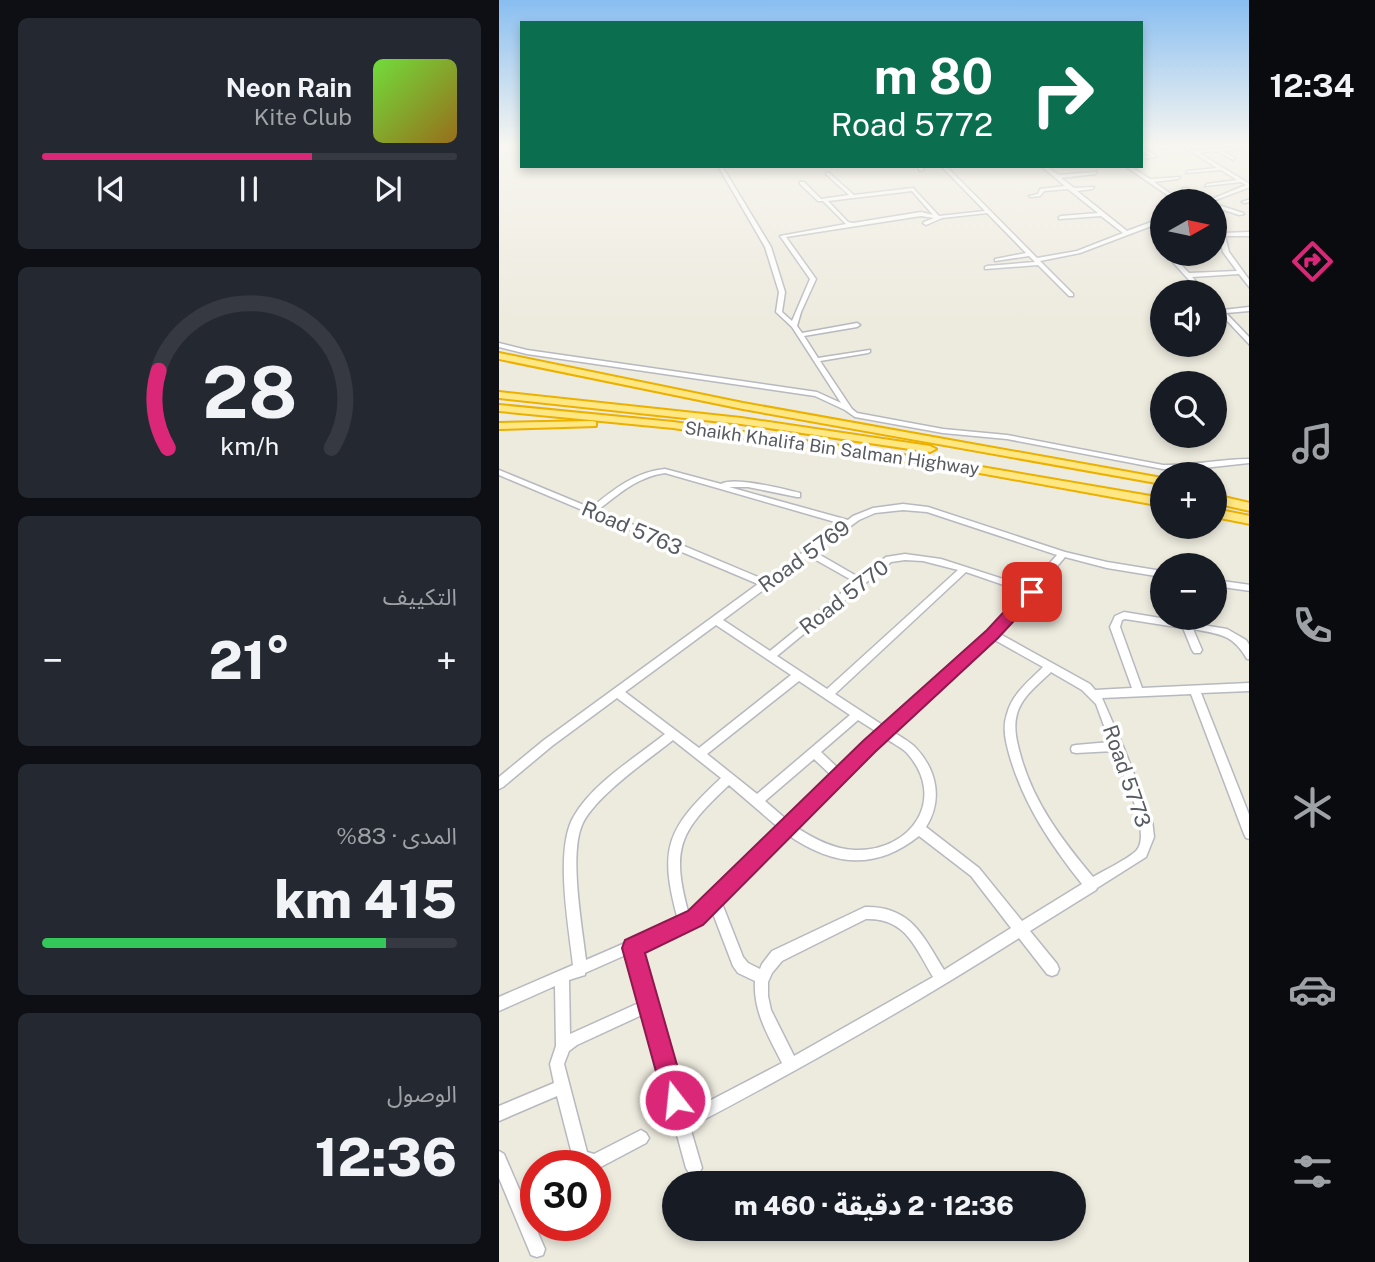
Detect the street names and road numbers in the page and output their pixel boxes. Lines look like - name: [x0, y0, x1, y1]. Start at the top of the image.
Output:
- street label: Shaikh Khalifa Bin Salman Highway: [683, 417, 981, 479]
- street label: Road 5763: [578, 496, 686, 560]
- street label: Road 5769: [754, 515, 854, 597]
- street label: Road 5770: [794, 554, 894, 640]
- street label: Road 5773: [1098, 722, 1156, 830]

